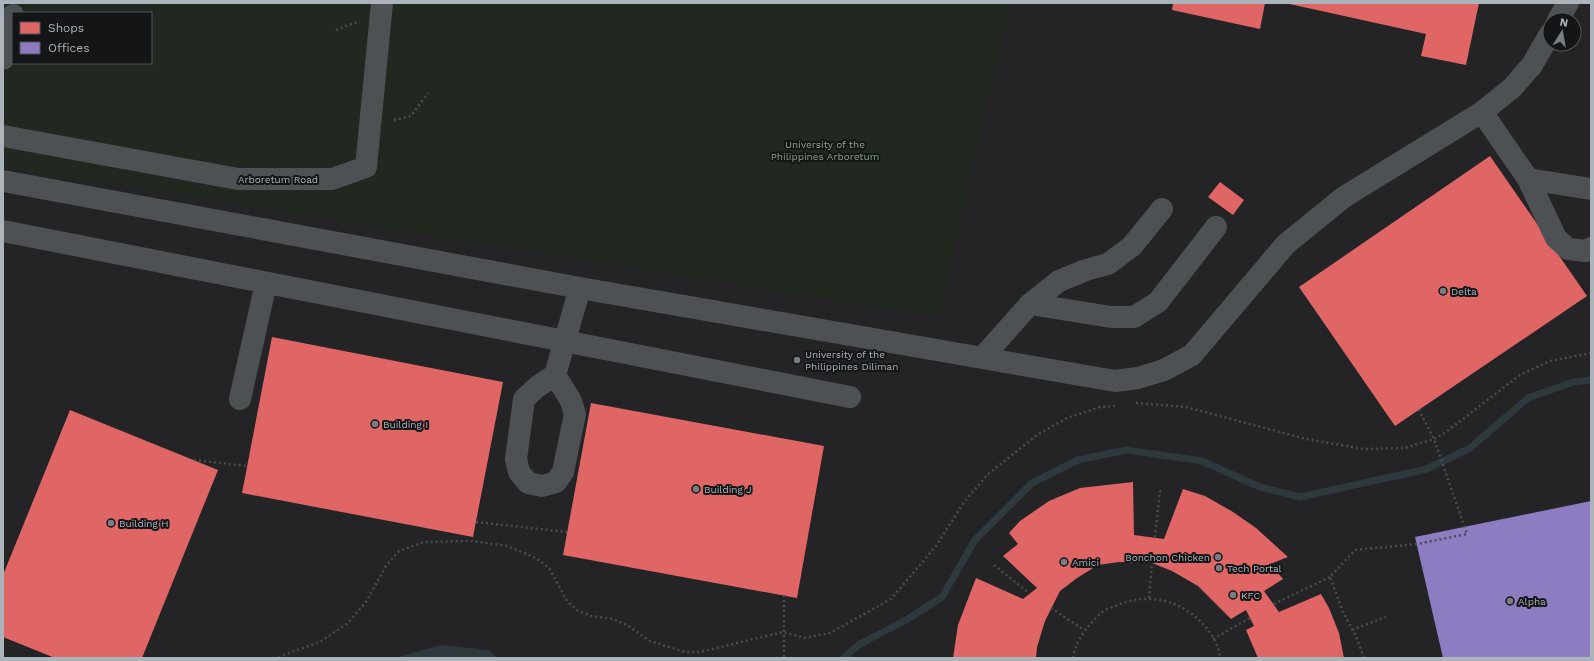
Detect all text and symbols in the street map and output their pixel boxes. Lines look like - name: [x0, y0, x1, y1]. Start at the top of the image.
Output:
- legend: [12, 12, 152, 64]
- north arrow: [1542, 12, 1582, 52]
- text: N: [1559, 16, 1569, 30]
- text: Shops: [48, 21, 84, 35]
- text: Offices: [48, 41, 90, 55]
- park label: University of the Philippines Arboretum: [771, 139, 879, 162]
- street label: Arboretum Road: [238, 174, 318, 185]
- marker: Delta: [1438, 286, 1448, 296]
- place label: Delta: [1451, 286, 1477, 297]
- place label: University of the Philippines Diliman: [805, 349, 898, 372]
- marker: University of the Philippines Diliman: [792, 355, 802, 365]
- marker: Building I: [370, 419, 380, 429]
- place label: Building I: [383, 419, 428, 430]
- marker: Building J: [691, 484, 701, 494]
- place label: Building J: [704, 484, 752, 495]
- marker: Building H: [106, 518, 116, 528]
- place label: Building H: [119, 518, 169, 529]
- place label: Bonchon Chicken: [1125, 552, 1210, 563]
- marker: Bonchon Chicken: [1213, 552, 1223, 562]
- marker: Amici: [1059, 557, 1069, 567]
- place label: Amici: [1072, 557, 1099, 568]
- marker: Tech Portal: [1214, 563, 1224, 573]
- place label: Tech Portal: [1227, 563, 1282, 574]
- marker: KFC: [1228, 590, 1238, 600]
- place label: KFC: [1241, 590, 1261, 601]
- marker: Alpha: [1505, 596, 1515, 606]
- place label: Alpha: [1518, 596, 1546, 607]

